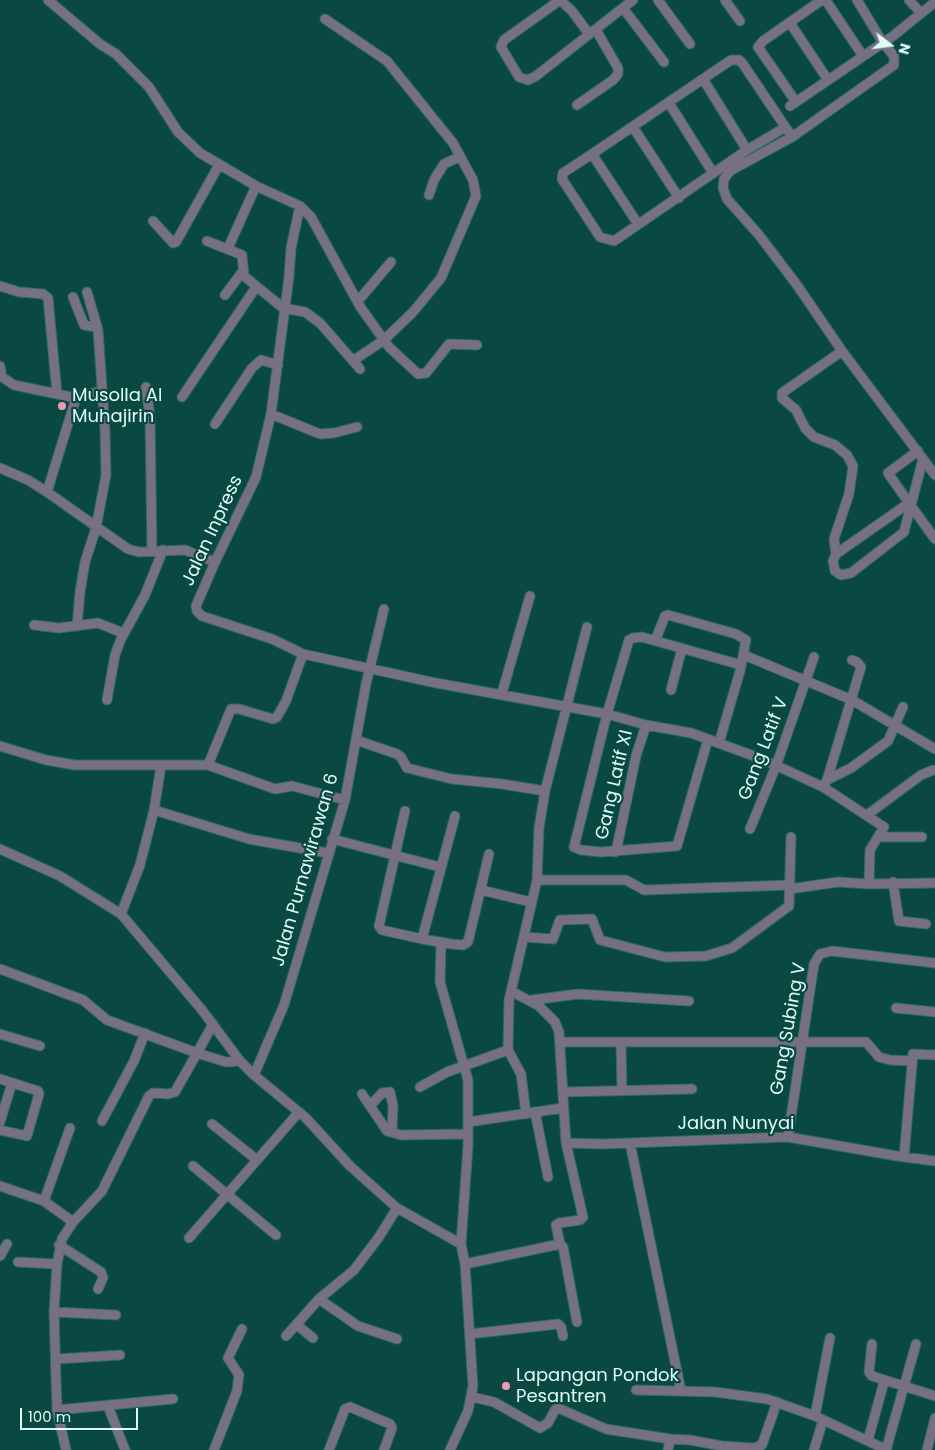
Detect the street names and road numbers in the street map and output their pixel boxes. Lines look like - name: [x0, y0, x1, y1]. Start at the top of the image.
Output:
- street label: Jalan Inpress: [178, 472, 248, 590]
- street label: Gang Latif V: [734, 694, 794, 804]
- street label: Gang Latif XI: [592, 728, 638, 842]
- street label: Jalan Purnawirawan 6: [268, 771, 344, 969]
- street label: Gang Subing V: [767, 961, 811, 1097]
- street label: Jalan Nunyai: [677, 1113, 795, 1135]

